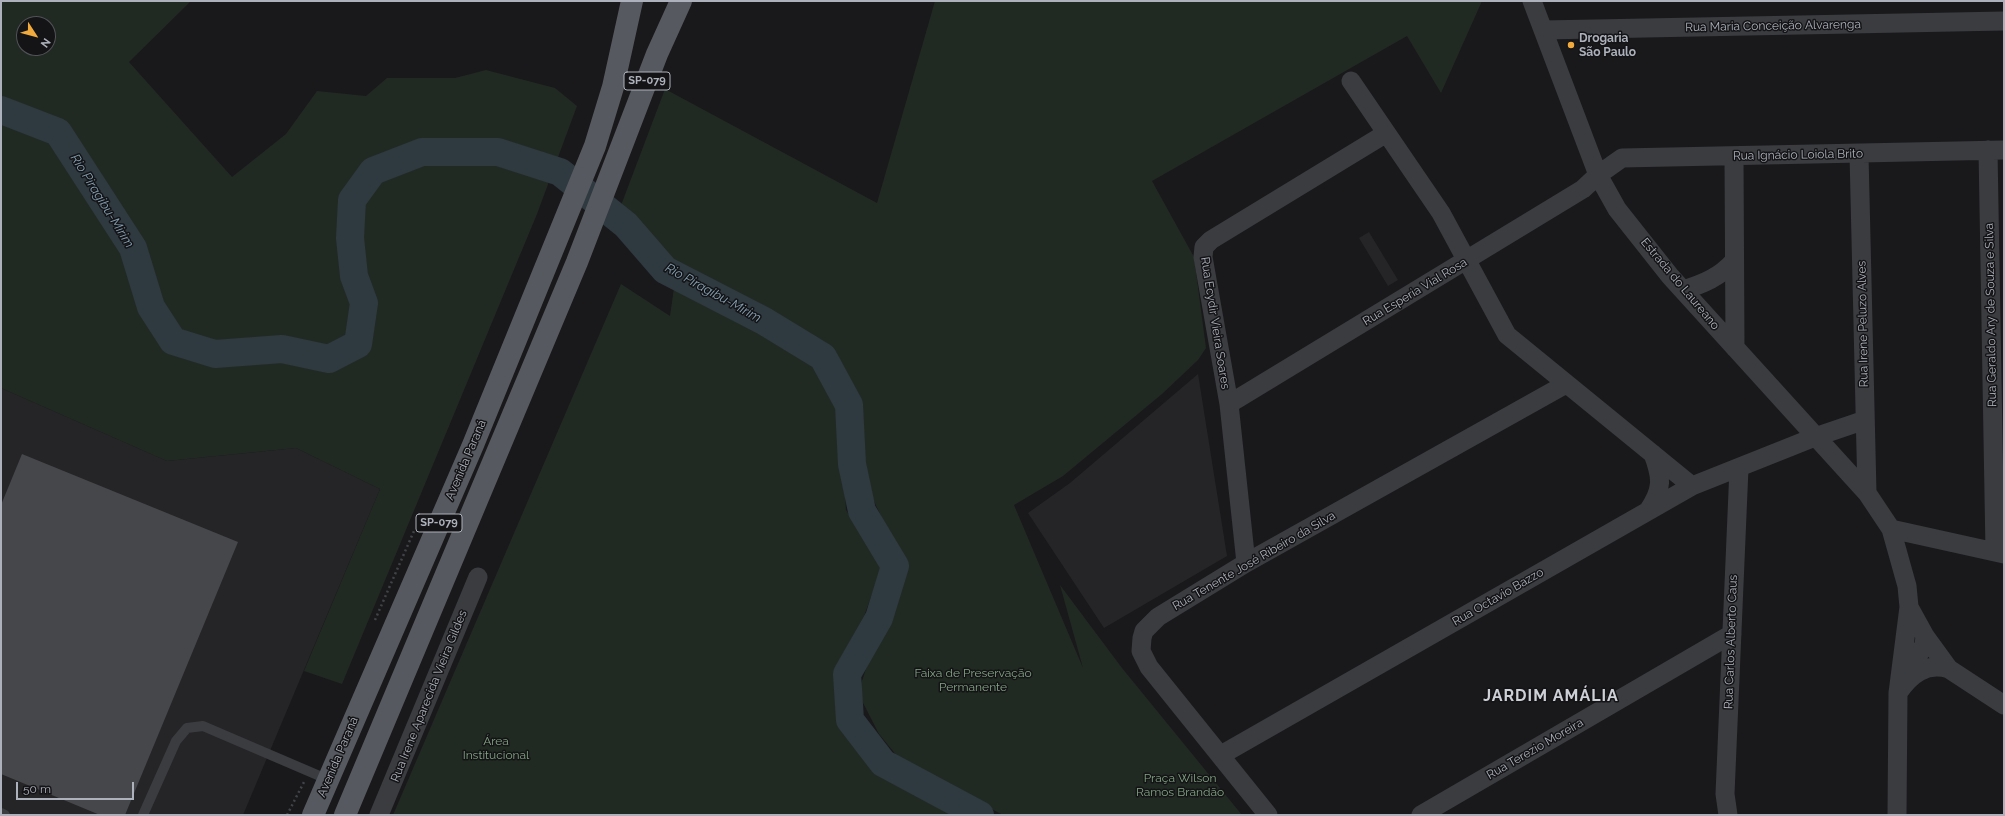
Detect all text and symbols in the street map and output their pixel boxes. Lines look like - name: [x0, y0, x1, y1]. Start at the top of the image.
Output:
- north arrow: [16, 16, 56, 56]
- street label: Rua Maria Conceição Alvarenga: [1685, 17, 1861, 35]
- place label: Drogaria São Paulo: [1579, 31, 1636, 59]
- text: N: [38, 36, 53, 50]
- marker: Drogaria São Paulo: [1566, 40, 1576, 50]
- road number: SP-079: [624, 72, 670, 90]
- street label: Rua Ignácio Loiola Brito: [1733, 147, 1863, 163]
- water label: Rio Piragibu-Mirim: [67, 151, 137, 251]
- street label: Rua Geraldo Ary de Souza e Silva: [1982, 223, 2000, 407]
- street label: Estrada do Laureano: [1638, 235, 1722, 333]
- street label: Rua Esperia Vial Rosa: [1360, 255, 1470, 329]
- street label: Rua Ecydir Vieira Soares: [1197, 256, 1233, 390]
- water label: Rio Piragibu-Mirim: [662, 260, 764, 326]
- street label: Rua Irene Peluzo Alves: [1855, 261, 1871, 387]
- street label: Avenida Paraná: [443, 418, 489, 502]
- street label: Rua Tenente José Ribeiro da Silva: [1170, 508, 1338, 614]
- road number: SP-079: [416, 514, 462, 532]
- street label: Rua Octavio Bazzo: [1450, 565, 1546, 629]
- street label: Rua Carlos Alberto Caus: [1721, 575, 1741, 709]
- street label: Rua Irene Aparecida Vieira Gildes: [388, 608, 470, 784]
- park label: Faixa de Preservação Permanente: [914, 666, 1032, 694]
- district label: JARDIM AMÁLIA: [1483, 686, 1619, 706]
- street label: Avenida Paraná: [315, 715, 361, 799]
- street label: Rua Terezio Moreira: [1484, 715, 1586, 783]
- park label: Área Institucional: [463, 734, 529, 762]
- park label: Praça Wilson Ramos Brandão: [1136, 771, 1224, 799]
- scale bar: [18, 774, 136, 800]
- text: 50 m: [23, 782, 51, 796]

